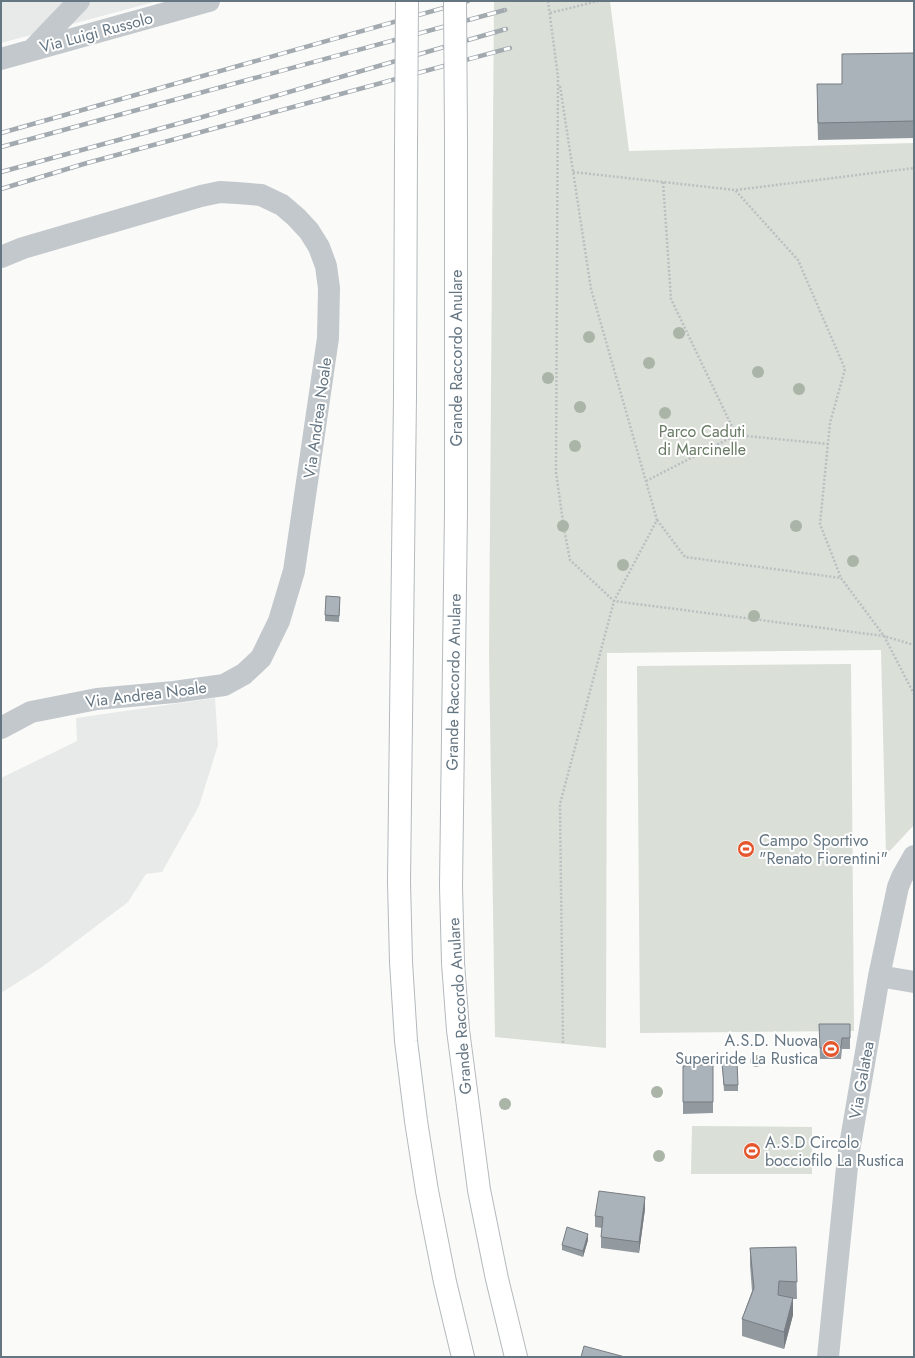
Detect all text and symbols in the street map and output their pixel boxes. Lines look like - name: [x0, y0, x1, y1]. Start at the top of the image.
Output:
- street label: Via Luigi Russolo: [37, 6, 155, 59]
- street label: Grande Raccordo Anulare: [445, 269, 468, 447]
- street label: Via Andrea Noale: [298, 356, 337, 480]
- park label: Parco Caduti di Marcinelle: [658, 420, 746, 461]
- street label: Grande Raccordo Anulare: [440, 593, 467, 771]
- street label: Via Andrea Noale: [84, 676, 208, 713]
- place label: Campo Sportivo "Renato Fiorentini": [759, 829, 888, 870]
- sports icon: Campo Sportivo "Renato Fiorentini": [736, 839, 756, 859]
- street label: Grande Raccordo Anulare: [442, 917, 477, 1095]
- place label: A.S.D. Nuova Superiride La Rustica: [675, 1029, 818, 1070]
- sports icon: A.S.D. Nuova Superiride La Rustica: [821, 1039, 841, 1059]
- street label: Via Galatea: [843, 1039, 880, 1121]
- place label: A.S.D Circolo bocciofilo La Rustica: [765, 1131, 904, 1172]
- sports icon: A.S.D Circolo bocciofilo La Rustica: [742, 1141, 762, 1161]

